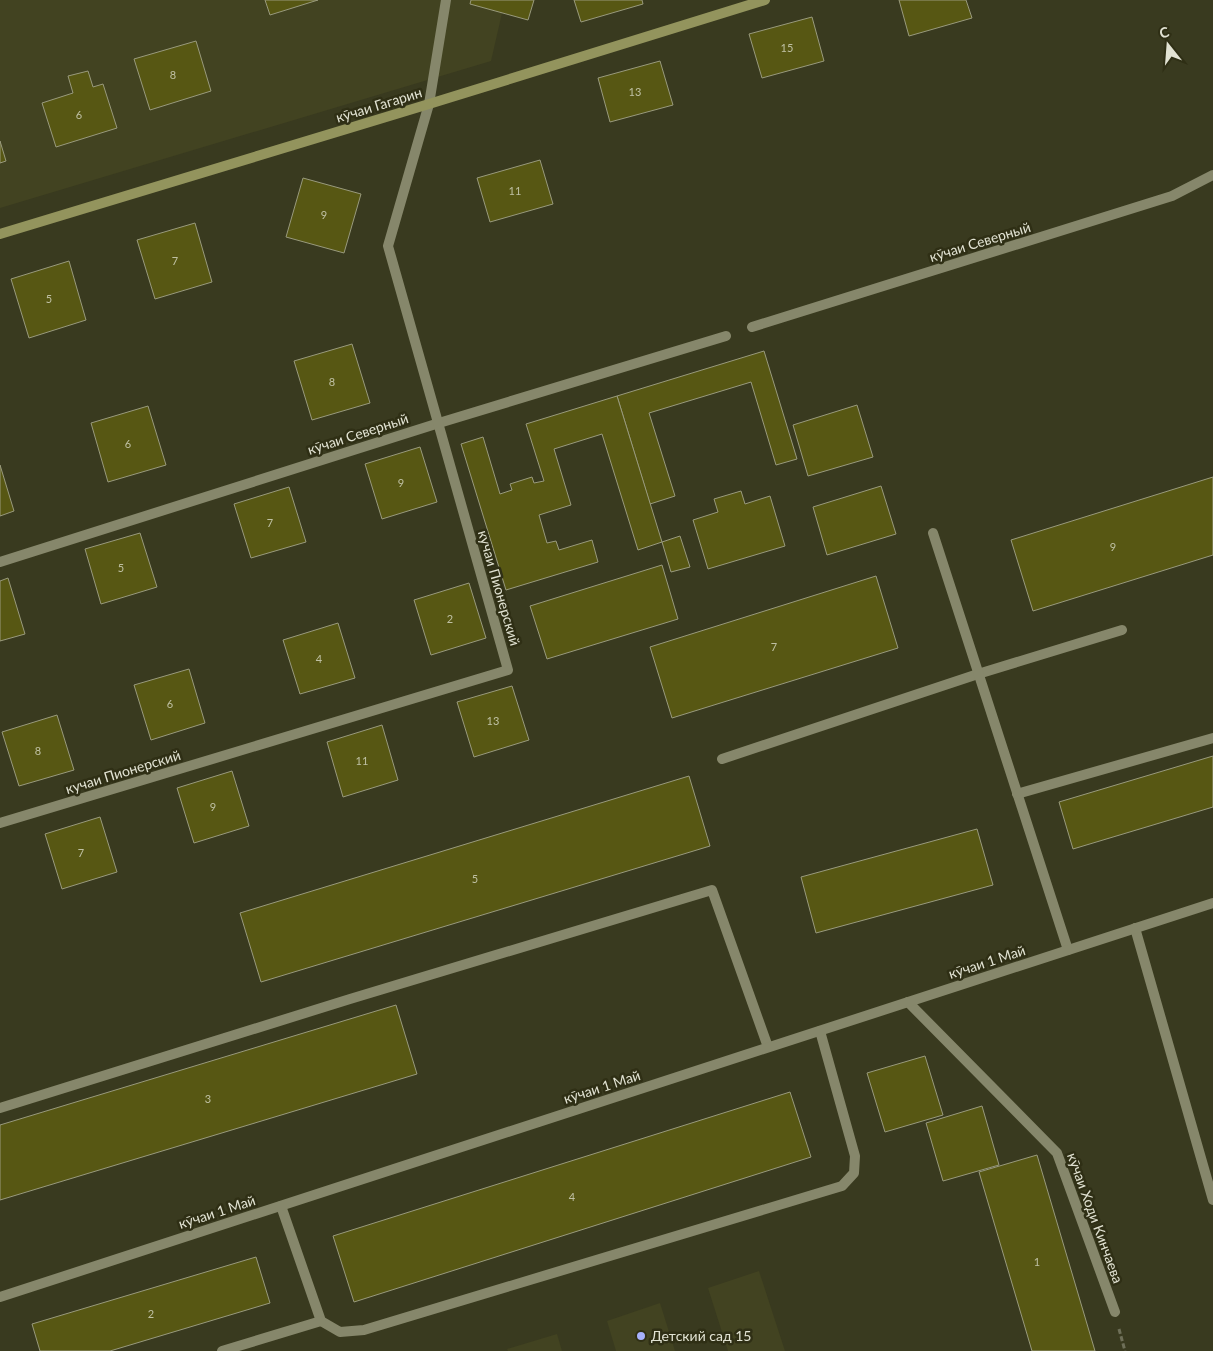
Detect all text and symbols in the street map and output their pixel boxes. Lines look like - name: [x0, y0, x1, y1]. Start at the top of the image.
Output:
- north arrow: [1143, 20, 1193, 70]
- text: С: [1157, 22, 1172, 42]
- house number: 15: [781, 41, 793, 54]
- house number: 8: [170, 68, 176, 81]
- street label: кӯчаи Гагарин: [334, 83, 424, 126]
- house number: 13: [629, 85, 641, 98]
- house number: 6: [76, 108, 82, 121]
- house number: 11: [509, 184, 521, 197]
- house number: 9: [321, 208, 327, 221]
- street label: кӯчаи Северный: [927, 218, 1033, 265]
- house number: 7: [172, 254, 178, 267]
- house number: 5: [46, 292, 52, 305]
- house number: 8: [329, 375, 335, 388]
- street label: кӯчаи Северный: [305, 409, 410, 458]
- house number: 6: [125, 437, 131, 450]
- house number: 9: [398, 476, 404, 489]
- house number: 7: [267, 516, 273, 529]
- street label: кучаи Пионерский: [475, 528, 524, 648]
- house number: 9: [1110, 540, 1116, 553]
- house number: 5: [118, 561, 124, 574]
- house number: 2: [447, 612, 453, 625]
- house number: 7: [771, 640, 777, 653]
- house number: 4: [316, 652, 323, 665]
- house number: 6: [167, 697, 173, 710]
- house number: 13: [487, 714, 499, 727]
- house number: 8: [35, 744, 41, 757]
- street label: кучаи Пионерский: [63, 746, 183, 797]
- house number: 11: [356, 754, 368, 767]
- house number: 9: [210, 800, 216, 813]
- house number: 7: [78, 846, 84, 859]
- house number: 5: [472, 872, 478, 885]
- street label: кӯчаи 1 Май: [946, 941, 1027, 982]
- street label: кӯчаи 1 Май: [561, 1066, 642, 1107]
- house number: 3: [205, 1092, 211, 1105]
- street label: кӯчаи Ходи Кинчаева: [1064, 1150, 1127, 1285]
- house number: 4: [569, 1190, 576, 1203]
- street label: кӯчаи 1 Май: [176, 1191, 257, 1232]
- house number: 1: [1034, 1255, 1040, 1268]
- house number: 2: [148, 1307, 154, 1320]
- place label: Детский сад 15: [651, 1327, 751, 1344]
- marker: Детский сад 15: [635, 1330, 647, 1342]

